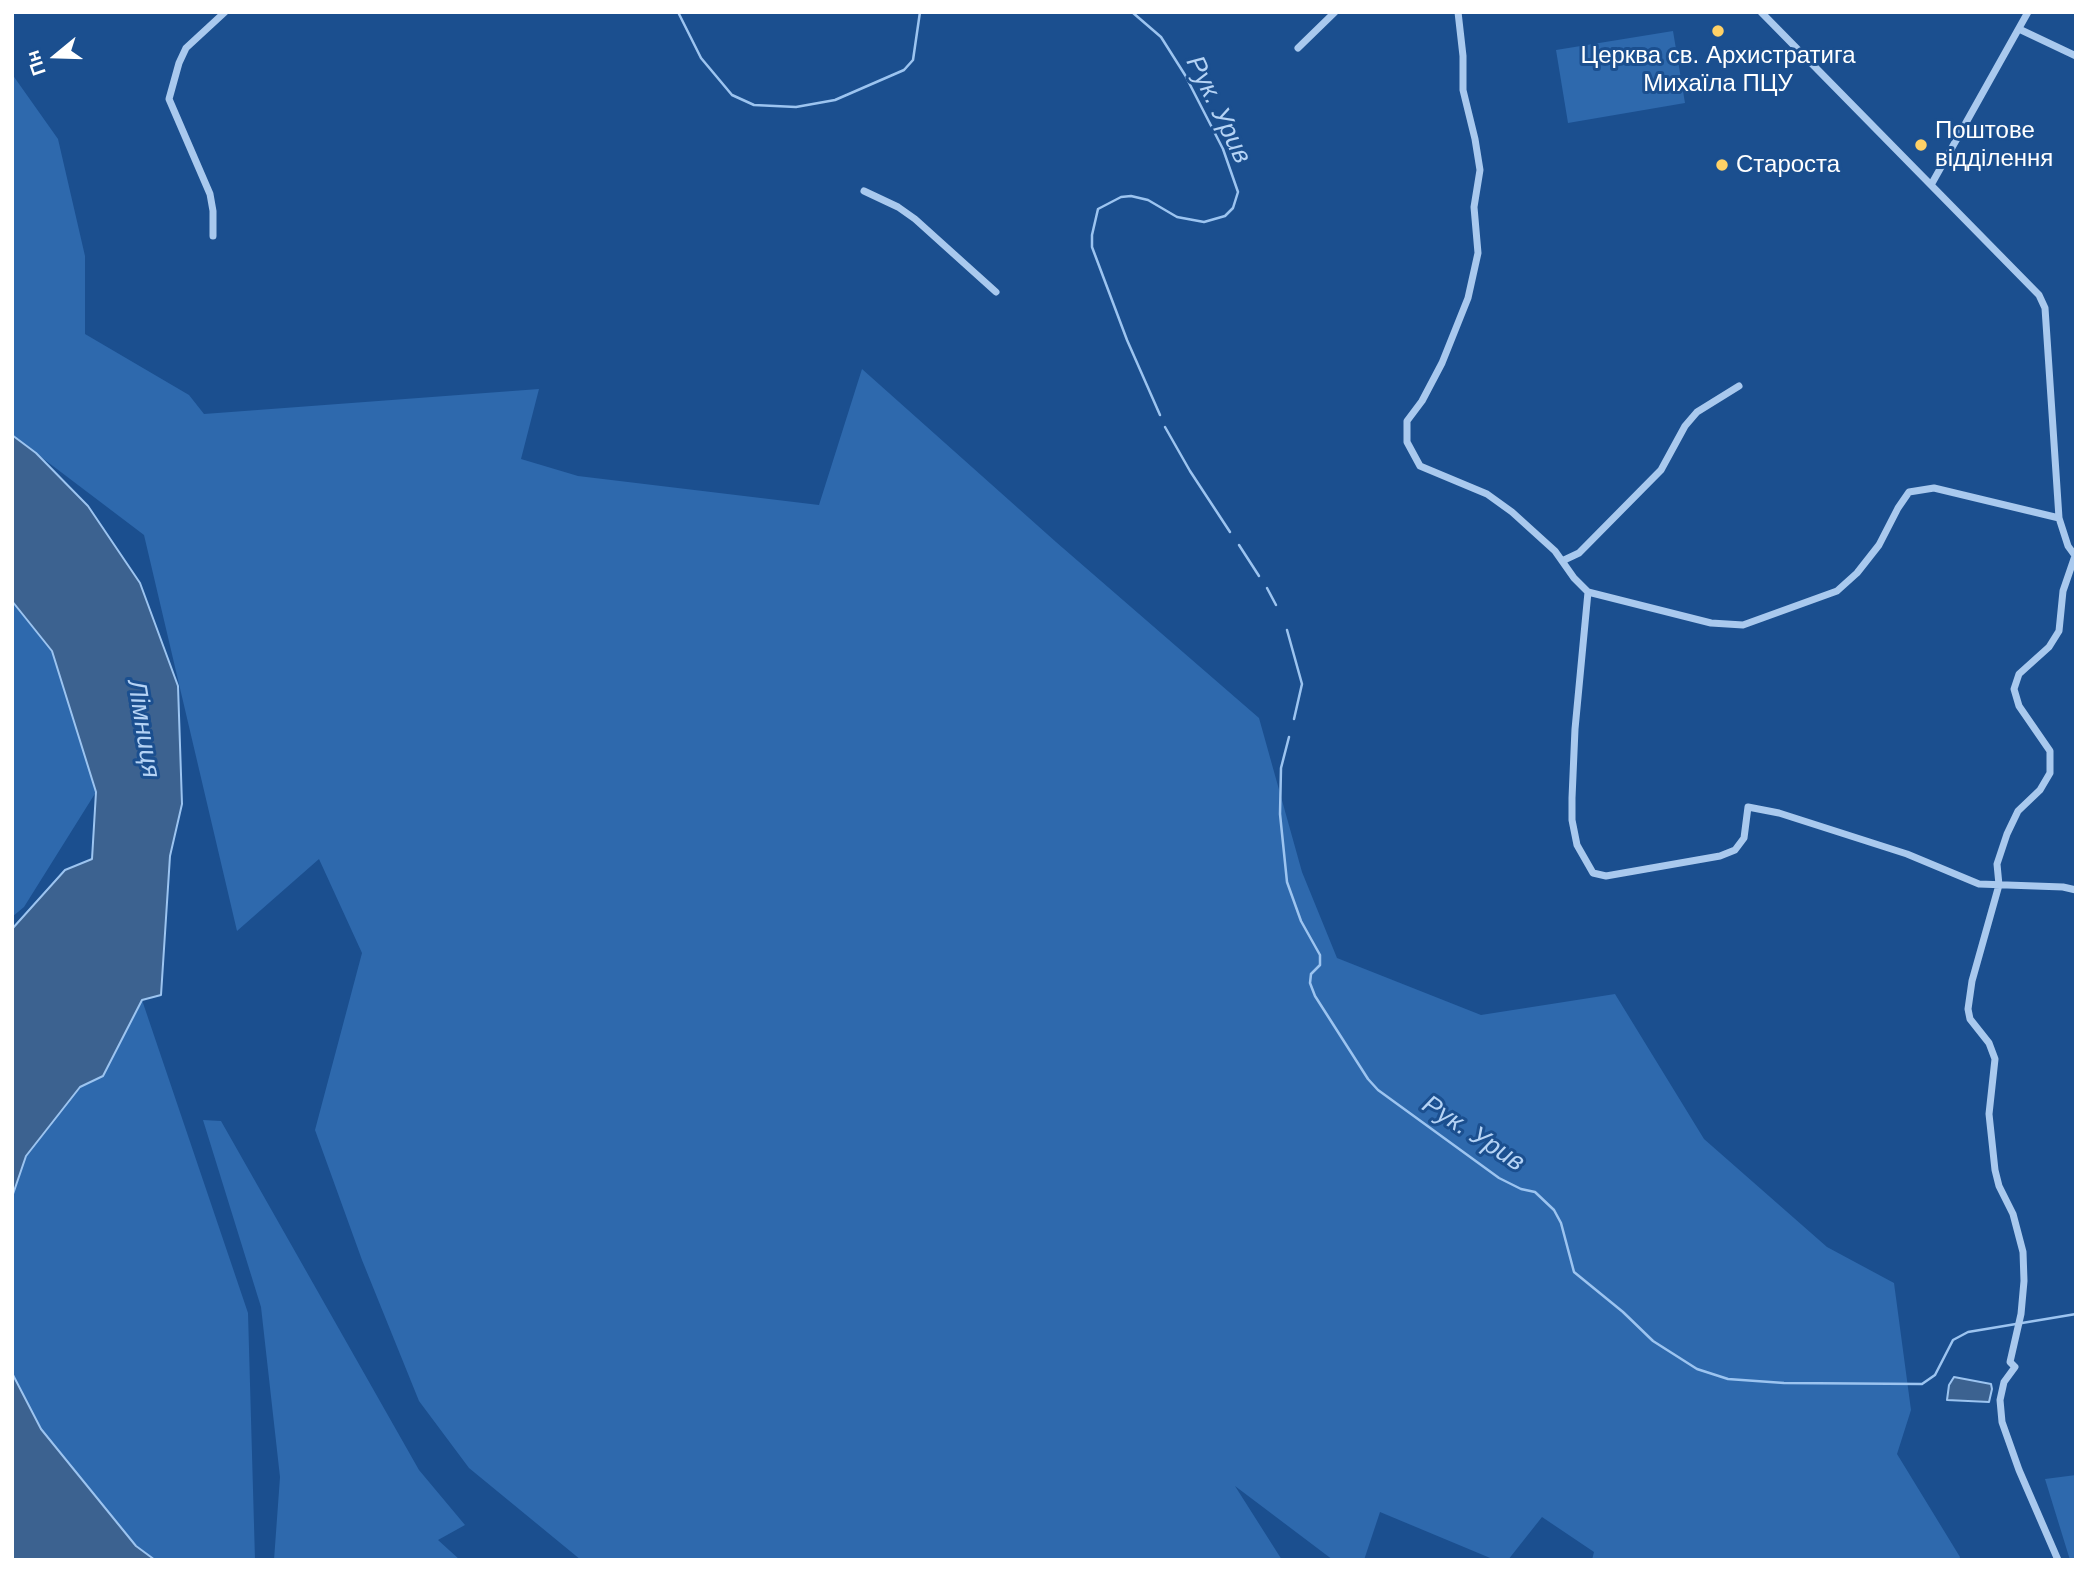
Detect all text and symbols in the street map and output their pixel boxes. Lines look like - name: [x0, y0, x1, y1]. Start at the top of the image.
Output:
- north arrow: [21, 21, 91, 91]
- marker: Церква св. Архистратига Михаїла ПЦУ: [1710, 23, 1726, 39]
- place label: Церква св. Архистратига Михаїла ПЦУ: [1580, 42, 1856, 98]
- text: Пн: [22, 48, 50, 78]
- water label: Рук. Урив: [1179, 51, 1257, 169]
- place label: Поштове відділення: [1935, 117, 2053, 173]
- marker: Поштове відділення: [1913, 137, 1929, 153]
- place label: Староста: [1736, 151, 1840, 179]
- marker: Староста: [1714, 157, 1730, 173]
- water label: Лімниця: [120, 678, 166, 780]
- water label: Рук. Урив: [1416, 1089, 1530, 1179]

